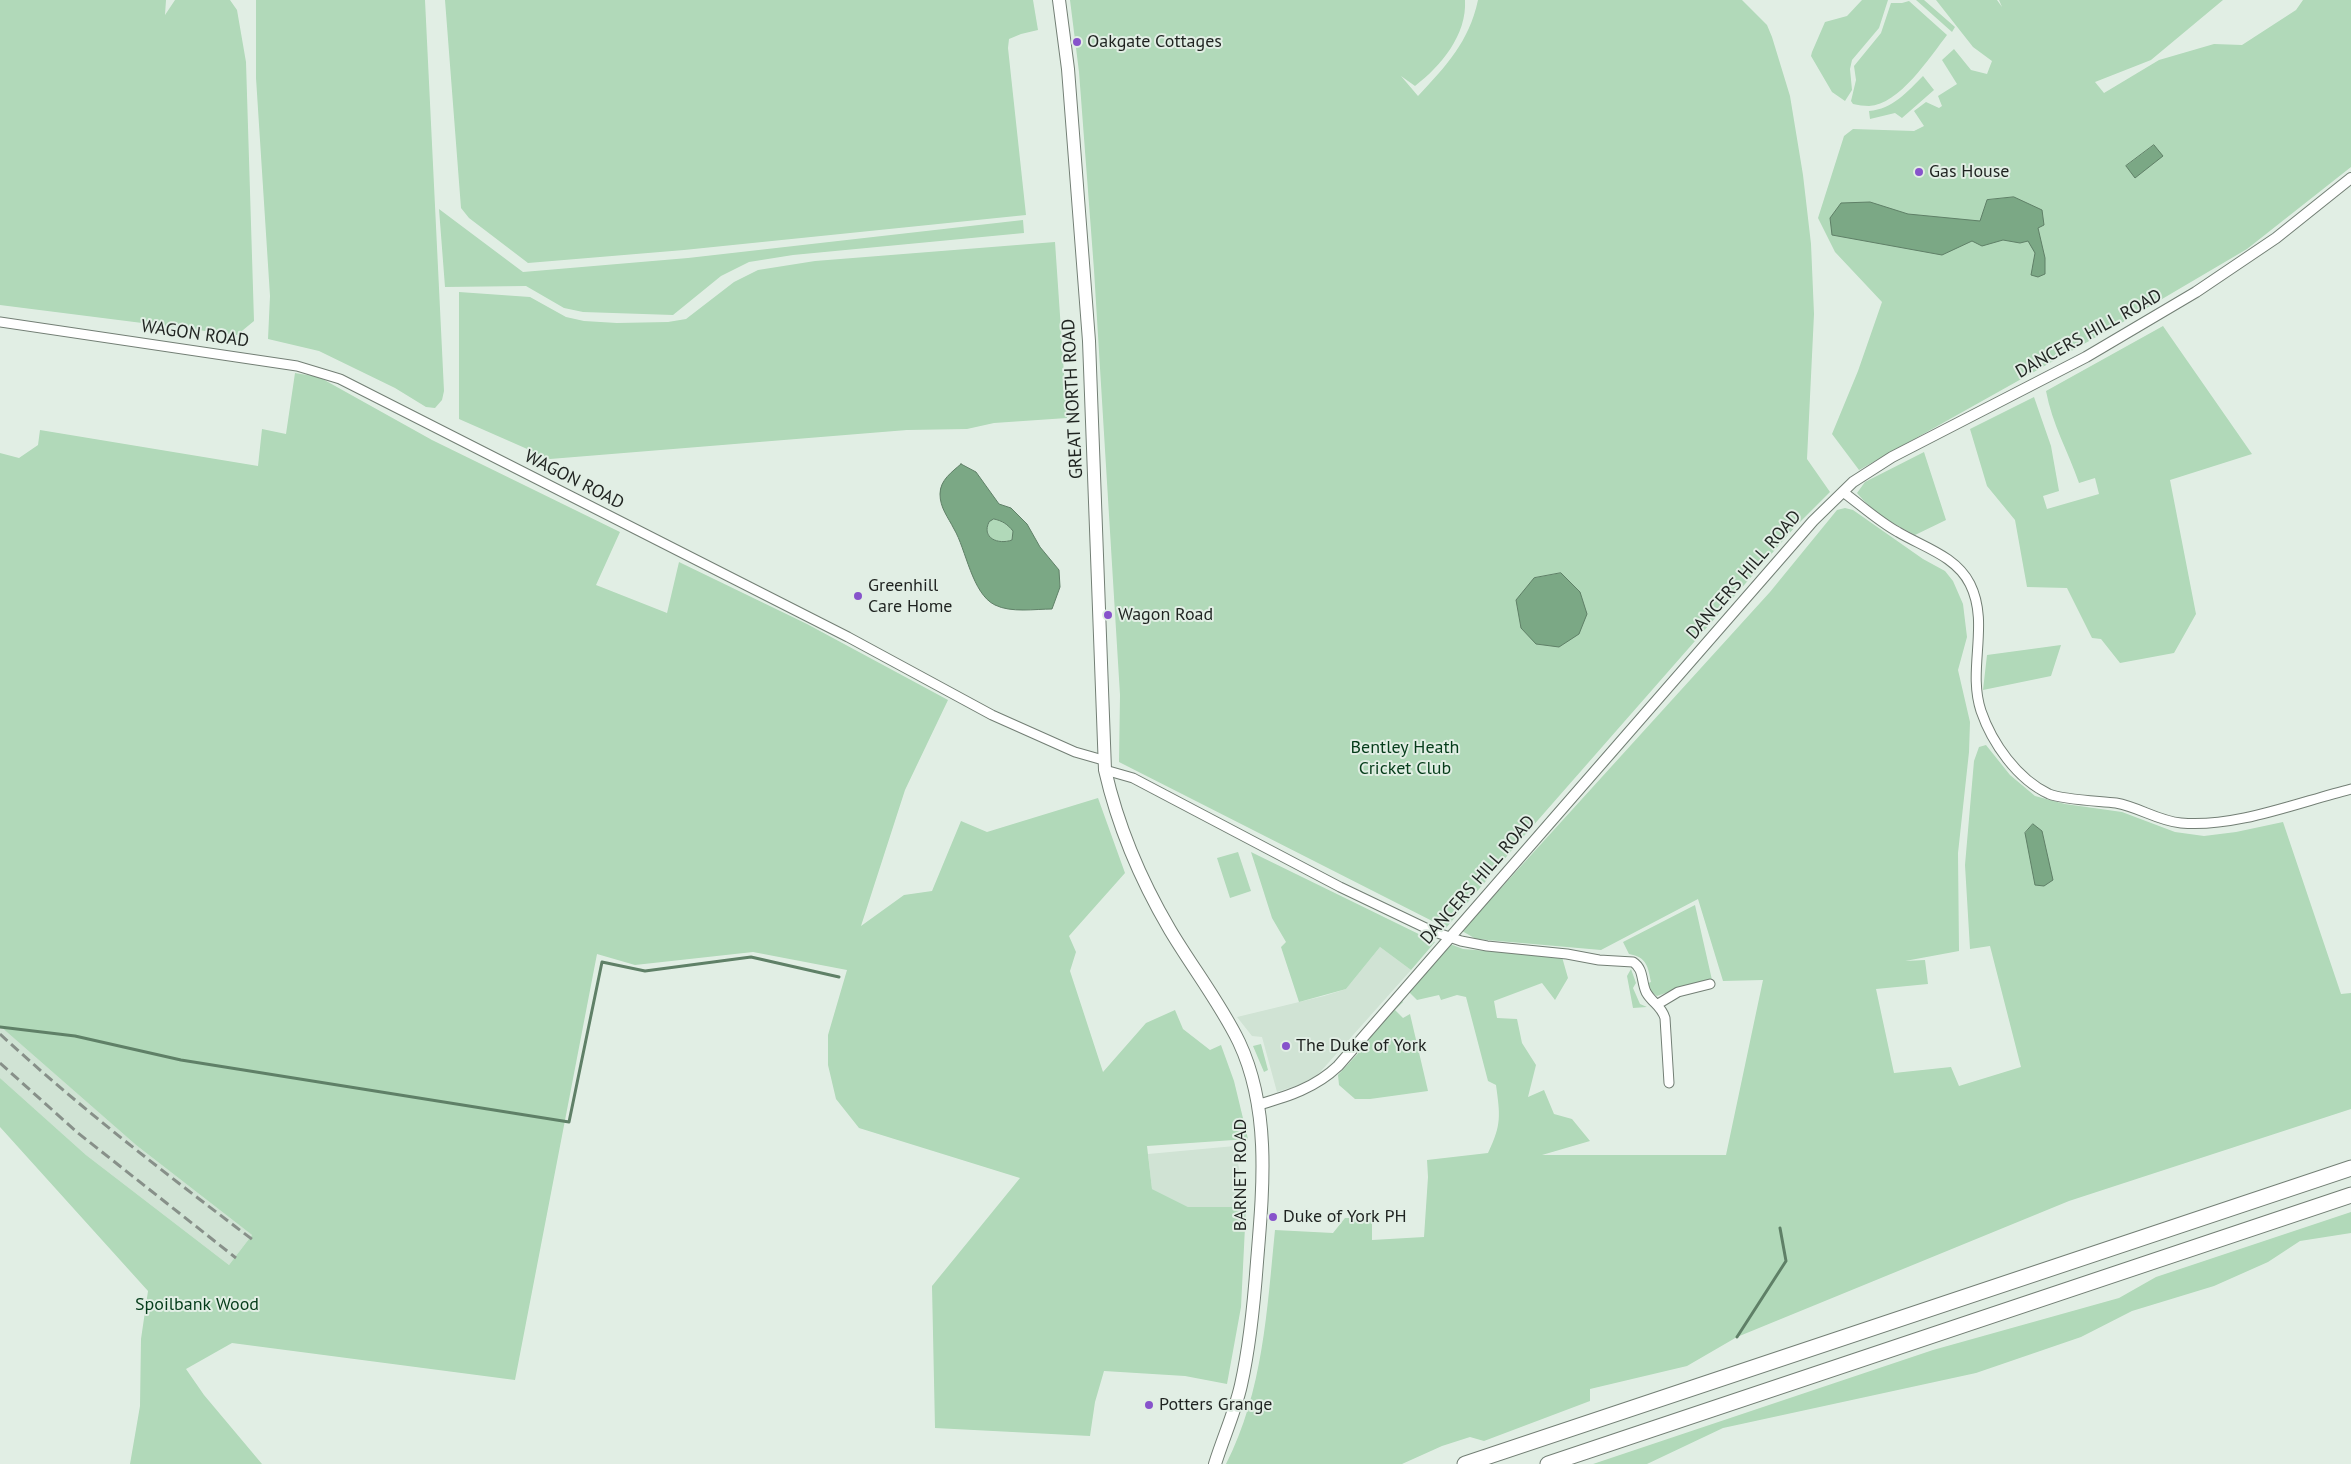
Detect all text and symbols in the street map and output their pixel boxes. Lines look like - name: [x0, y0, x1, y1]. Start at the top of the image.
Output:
- place label: Oakgate Cottages: [1087, 31, 1222, 53]
- marker: Oakgate Cottages: [1071, 36, 1083, 48]
- place label: Gas House: [1929, 161, 2009, 183]
- marker: Gas House: [1913, 166, 1925, 178]
- street label: DANCERS HILL ROAD: [2012, 285, 2166, 383]
- street label: WAGON ROAD: [140, 316, 250, 352]
- street label: GREAT NORTH ROAD: [1058, 318, 1088, 480]
- street label: WAGON ROAD: [521, 446, 627, 514]
- street label: DANCERS HILL ROAD: [1682, 506, 1806, 644]
- place label: Greenhill Care Home: [868, 575, 952, 618]
- marker: Greenhill Care Home: [852, 590, 864, 602]
- place label: Wagon Road: [1118, 604, 1213, 626]
- marker: Wagon Road: [1102, 609, 1114, 621]
- park label: Bentley Heath Cricket Club: [1351, 737, 1459, 780]
- street label: DANCERS HILL ROAD: [1416, 811, 1540, 949]
- place label: The Duke of York: [1296, 1035, 1426, 1057]
- marker: The Duke of York: [1280, 1040, 1292, 1052]
- street label: BARNET ROAD: [1230, 1119, 1252, 1231]
- place label: Duke of York PH: [1283, 1206, 1407, 1228]
- marker: Duke of York PH: [1267, 1211, 1279, 1223]
- park label: Spoilbank Wood: [135, 1294, 259, 1316]
- place label: Potters Grange: [1159, 1394, 1272, 1416]
- marker: Potters Grange: [1143, 1399, 1155, 1411]

